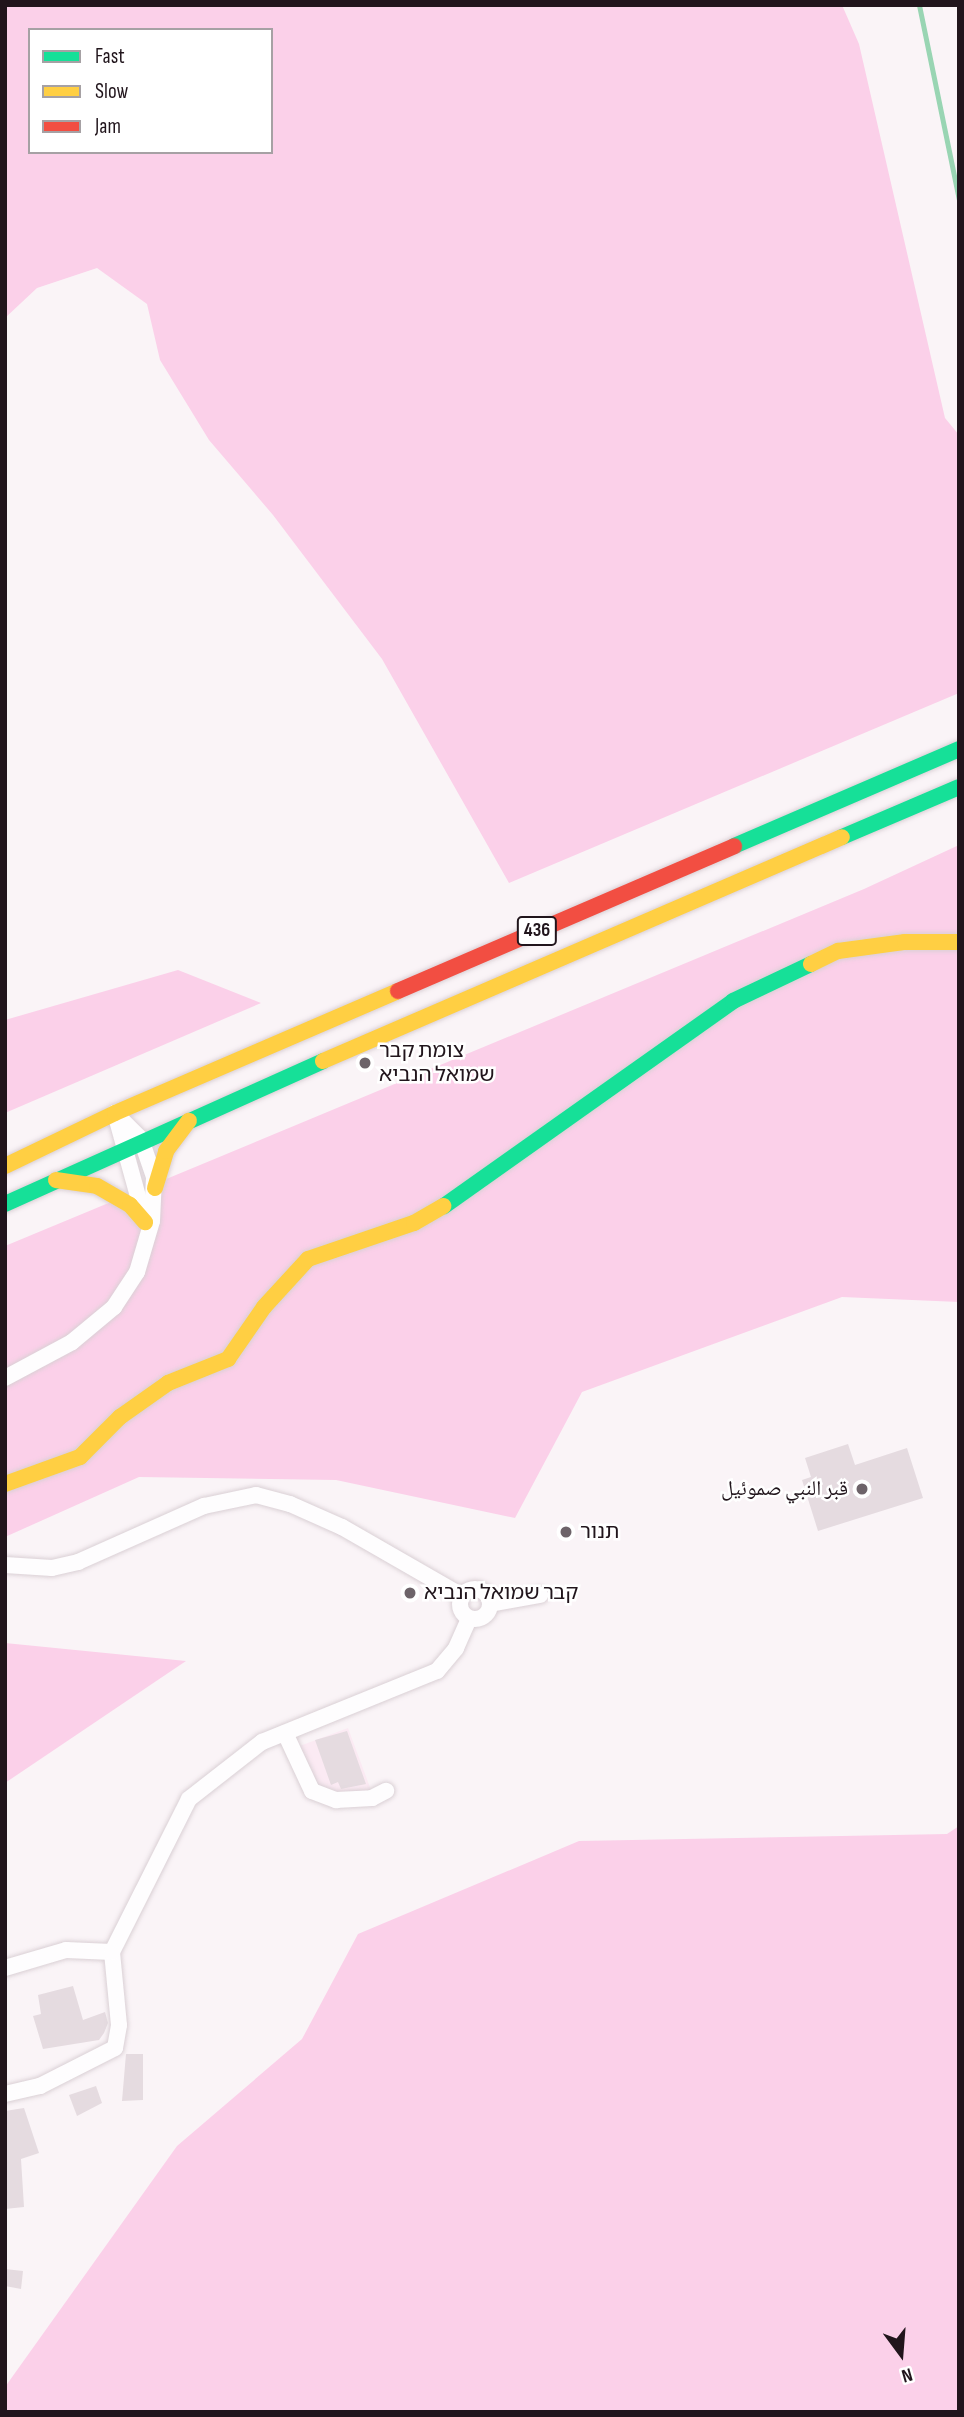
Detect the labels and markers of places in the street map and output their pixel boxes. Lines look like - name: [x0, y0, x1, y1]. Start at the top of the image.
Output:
- place label: צומת קבר שמואל הנביא: [379, 1038, 495, 1088]
- marker: צומת קבר שמואל הנביא: [357, 1055, 373, 1071]
- place label: قبر النبي صموئيل: [721, 1476, 848, 1502]
- marker: قبر النبي صموئيل: [854, 1481, 870, 1497]
- place label: תנור: [580, 1519, 619, 1545]
- marker: תנור: [558, 1524, 574, 1540]
- place label: קבר שמואל הנביא: [424, 1580, 579, 1606]
- marker: קבר שמואל הנביא: [402, 1585, 418, 1601]

